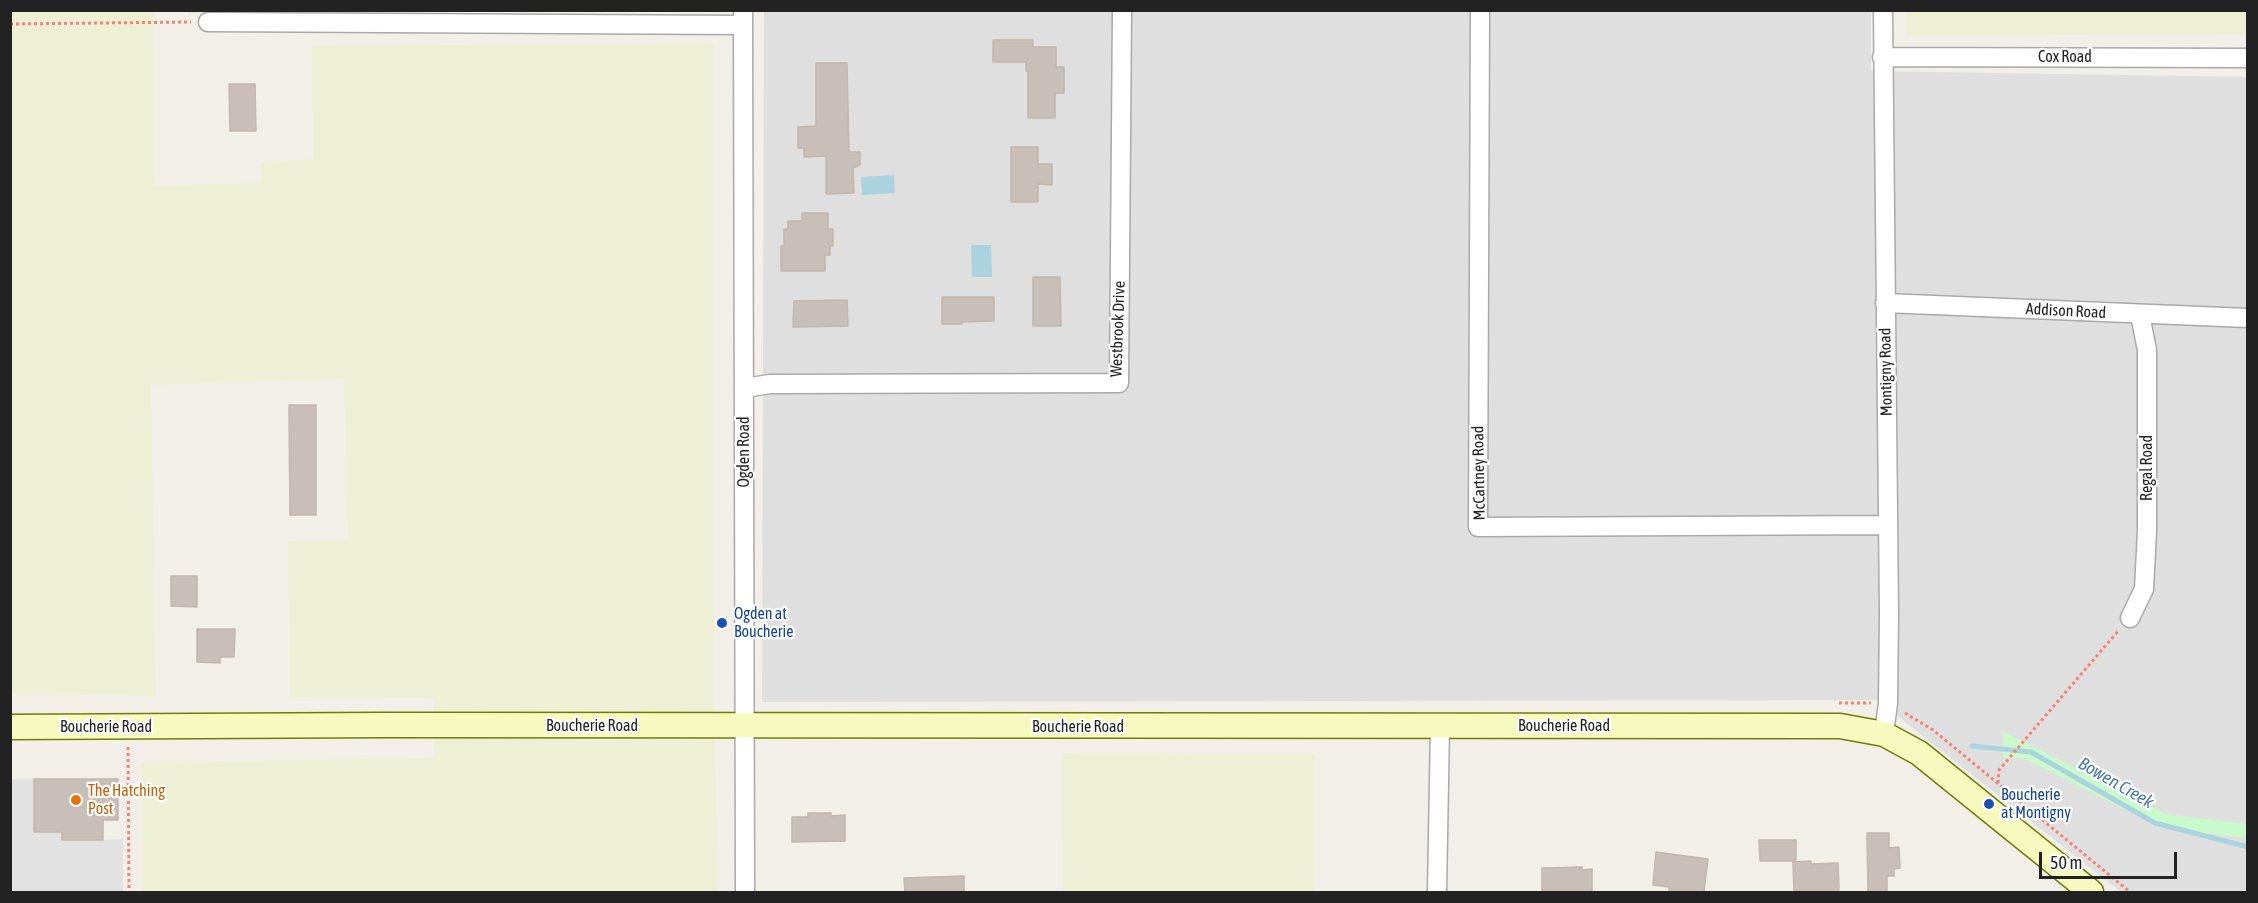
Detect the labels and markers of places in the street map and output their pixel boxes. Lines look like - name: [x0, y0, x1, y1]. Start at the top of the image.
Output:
- place label: Ogden at Boucherie: [734, 604, 793, 642]
- marker: Ogden at Boucherie: [715, 616, 729, 630]
- place label: The Hatching Post: [88, 781, 165, 819]
- place label: Boucherie at Montigny: [2001, 785, 2071, 823]
- marker: The Hatching Post: [69, 793, 83, 807]
- marker: Boucherie at Montigny: [1982, 797, 1996, 811]

